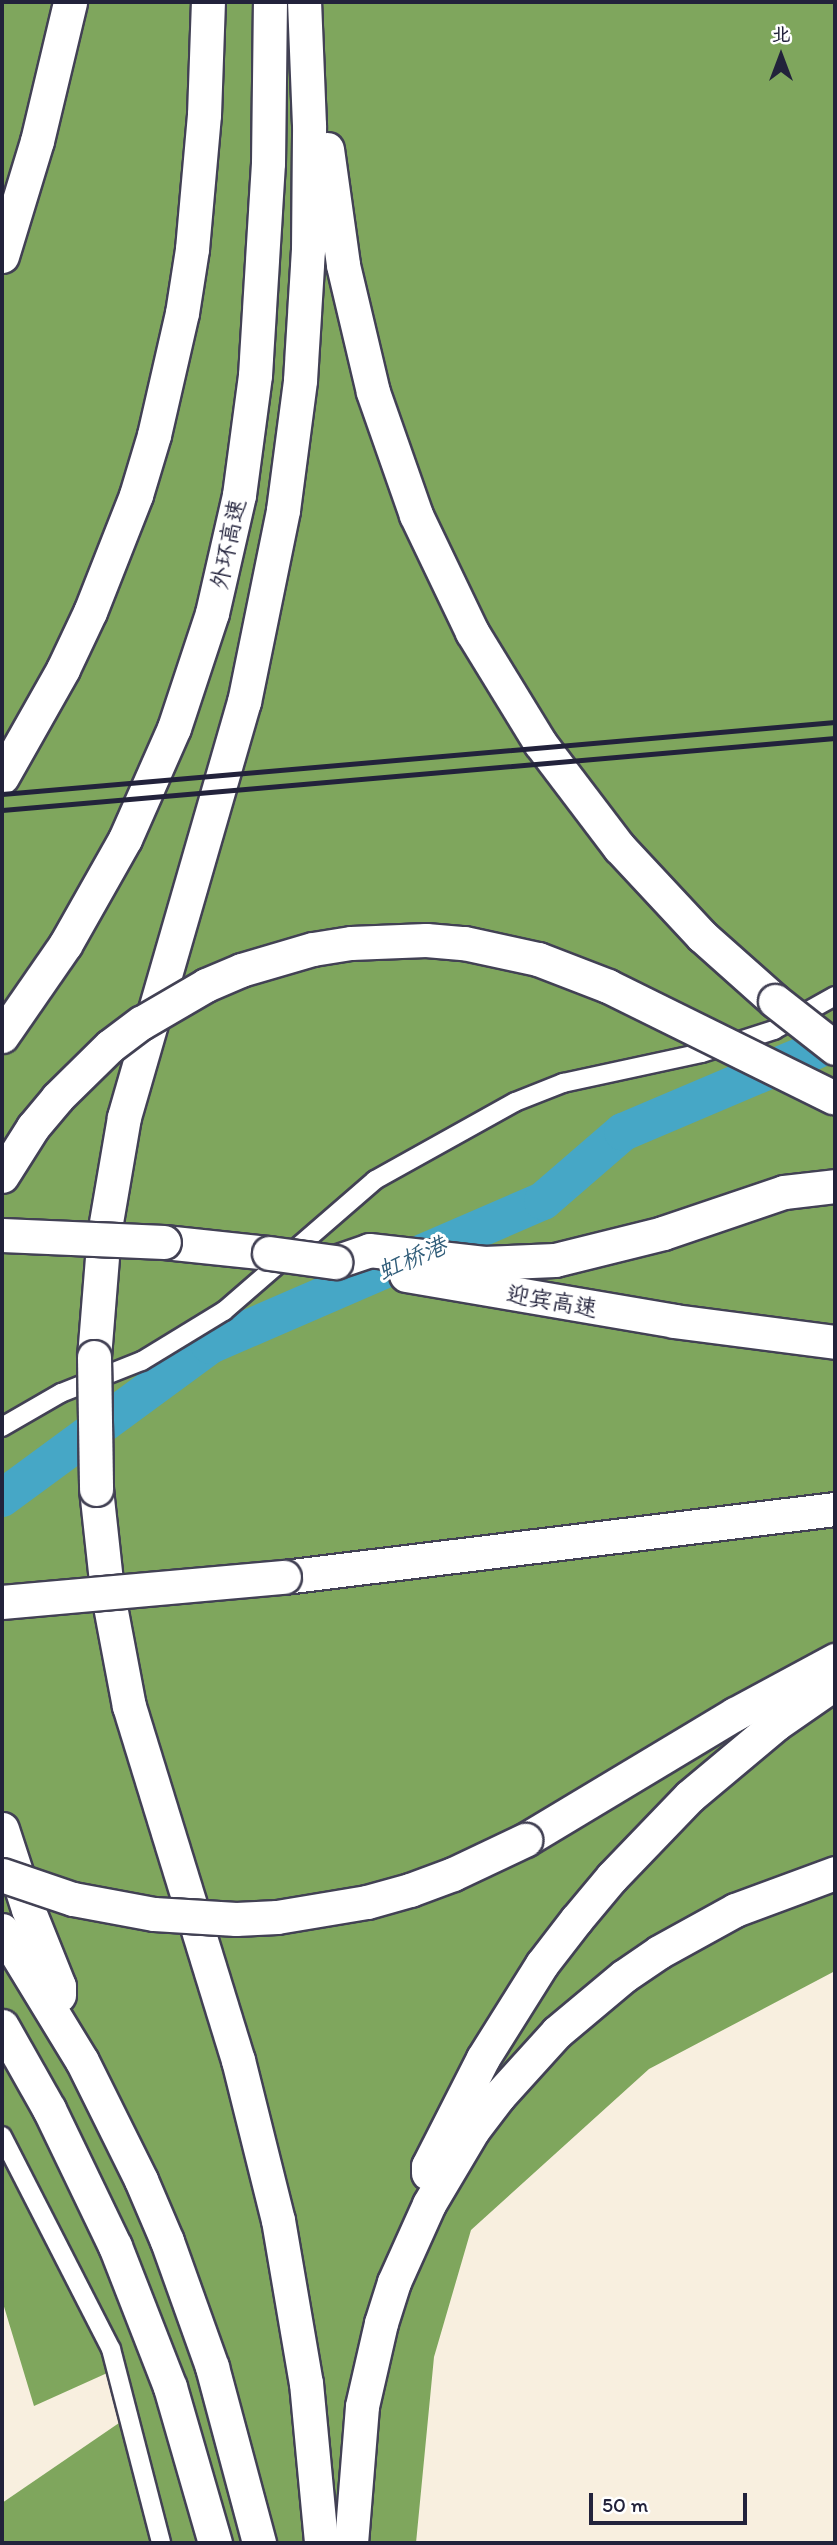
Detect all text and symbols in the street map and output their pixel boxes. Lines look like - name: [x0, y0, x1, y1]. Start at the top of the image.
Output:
- north arrow: [746, 21, 816, 91]
- text: 北: [771, 23, 791, 46]
- street label: 外环高速: [205, 496, 251, 592]
- water label: 虹桥港: [373, 1231, 451, 1285]
- street label: 迎宾高速: [504, 1279, 600, 1323]
- scale bar: [592, 2478, 750, 2522]
- text: 50 m: [602, 2492, 648, 2517]

